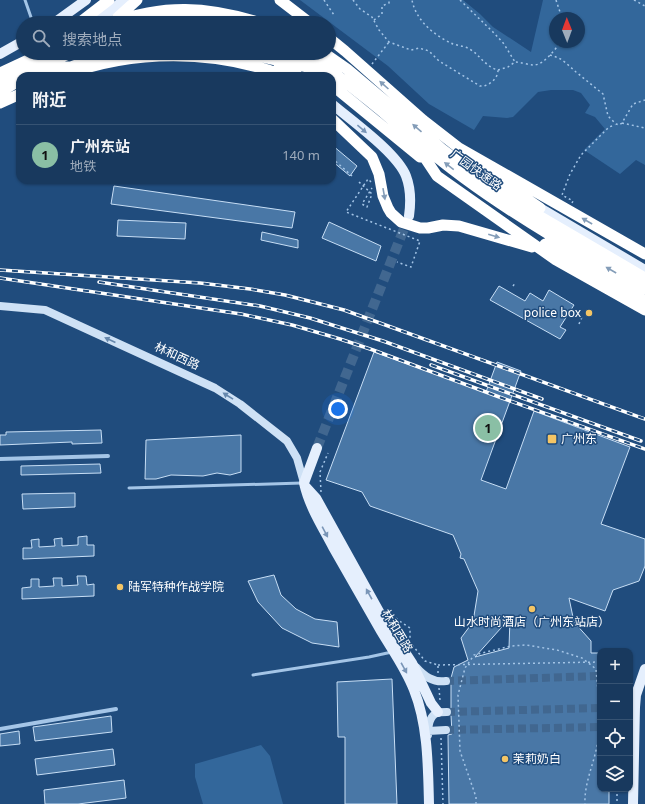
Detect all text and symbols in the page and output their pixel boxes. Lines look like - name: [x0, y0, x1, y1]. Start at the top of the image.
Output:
- north arrow: [549, 12, 585, 48]
- search box: [16, 16, 336, 60]
- icon: search: [30, 27, 52, 49]
- text: 搜索地点: [62, 29, 122, 49]
- one-way arrow: [379, 81, 388, 90]
- text: 附近: [32, 88, 66, 111]
- one-way arrow: [412, 123, 422, 133]
- one-way arrow: [356, 125, 367, 134]
- text: 广州东站: [70, 136, 130, 156]
- street label: 广园快速路: [447, 145, 506, 194]
- text: 1: [41, 146, 49, 164]
- text: 140 m: [282, 146, 320, 164]
- text: 地铁: [70, 157, 96, 175]
- one-way arrow: [443, 162, 454, 170]
- one-way arrow: [381, 188, 387, 200]
- one-way arrow: [581, 217, 593, 224]
- one-way arrow: [488, 233, 500, 239]
- one-way arrow: [605, 266, 617, 273]
- place label: police box: [524, 304, 582, 321]
- marker: police box: [584, 308, 594, 318]
- one-way arrow: [105, 337, 116, 343]
- street label: 林和西路: [152, 338, 203, 373]
- one-way arrow: [222, 392, 233, 400]
- your location: [328, 399, 348, 419]
- pin: 1: [475, 413, 501, 443]
- place label: 广州东: [561, 430, 597, 447]
- marker: 广州东: [546, 433, 558, 445]
- one-way arrow: [322, 526, 328, 538]
- place label: 陆军特种作战学院: [128, 578, 224, 595]
- marker: 陆军特种作战学院: [115, 582, 125, 592]
- one-way arrow: [366, 588, 373, 600]
- marker: 山水时尚酒店（广州东站店）: [527, 604, 537, 614]
- street label: 林和西路: [378, 606, 417, 656]
- place label: 山水时尚酒店（广州东站店）: [454, 613, 610, 630]
- map controls: [597, 648, 633, 792]
- button: +: [597, 648, 633, 684]
- one-way arrow: [401, 663, 407, 674]
- button: −: [597, 684, 633, 720]
- button: locate: [597, 720, 633, 756]
- place label: 茉莉奶白: [513, 750, 561, 767]
- marker: 茉莉奶白: [500, 754, 510, 764]
- button: layers: [597, 756, 633, 792]

